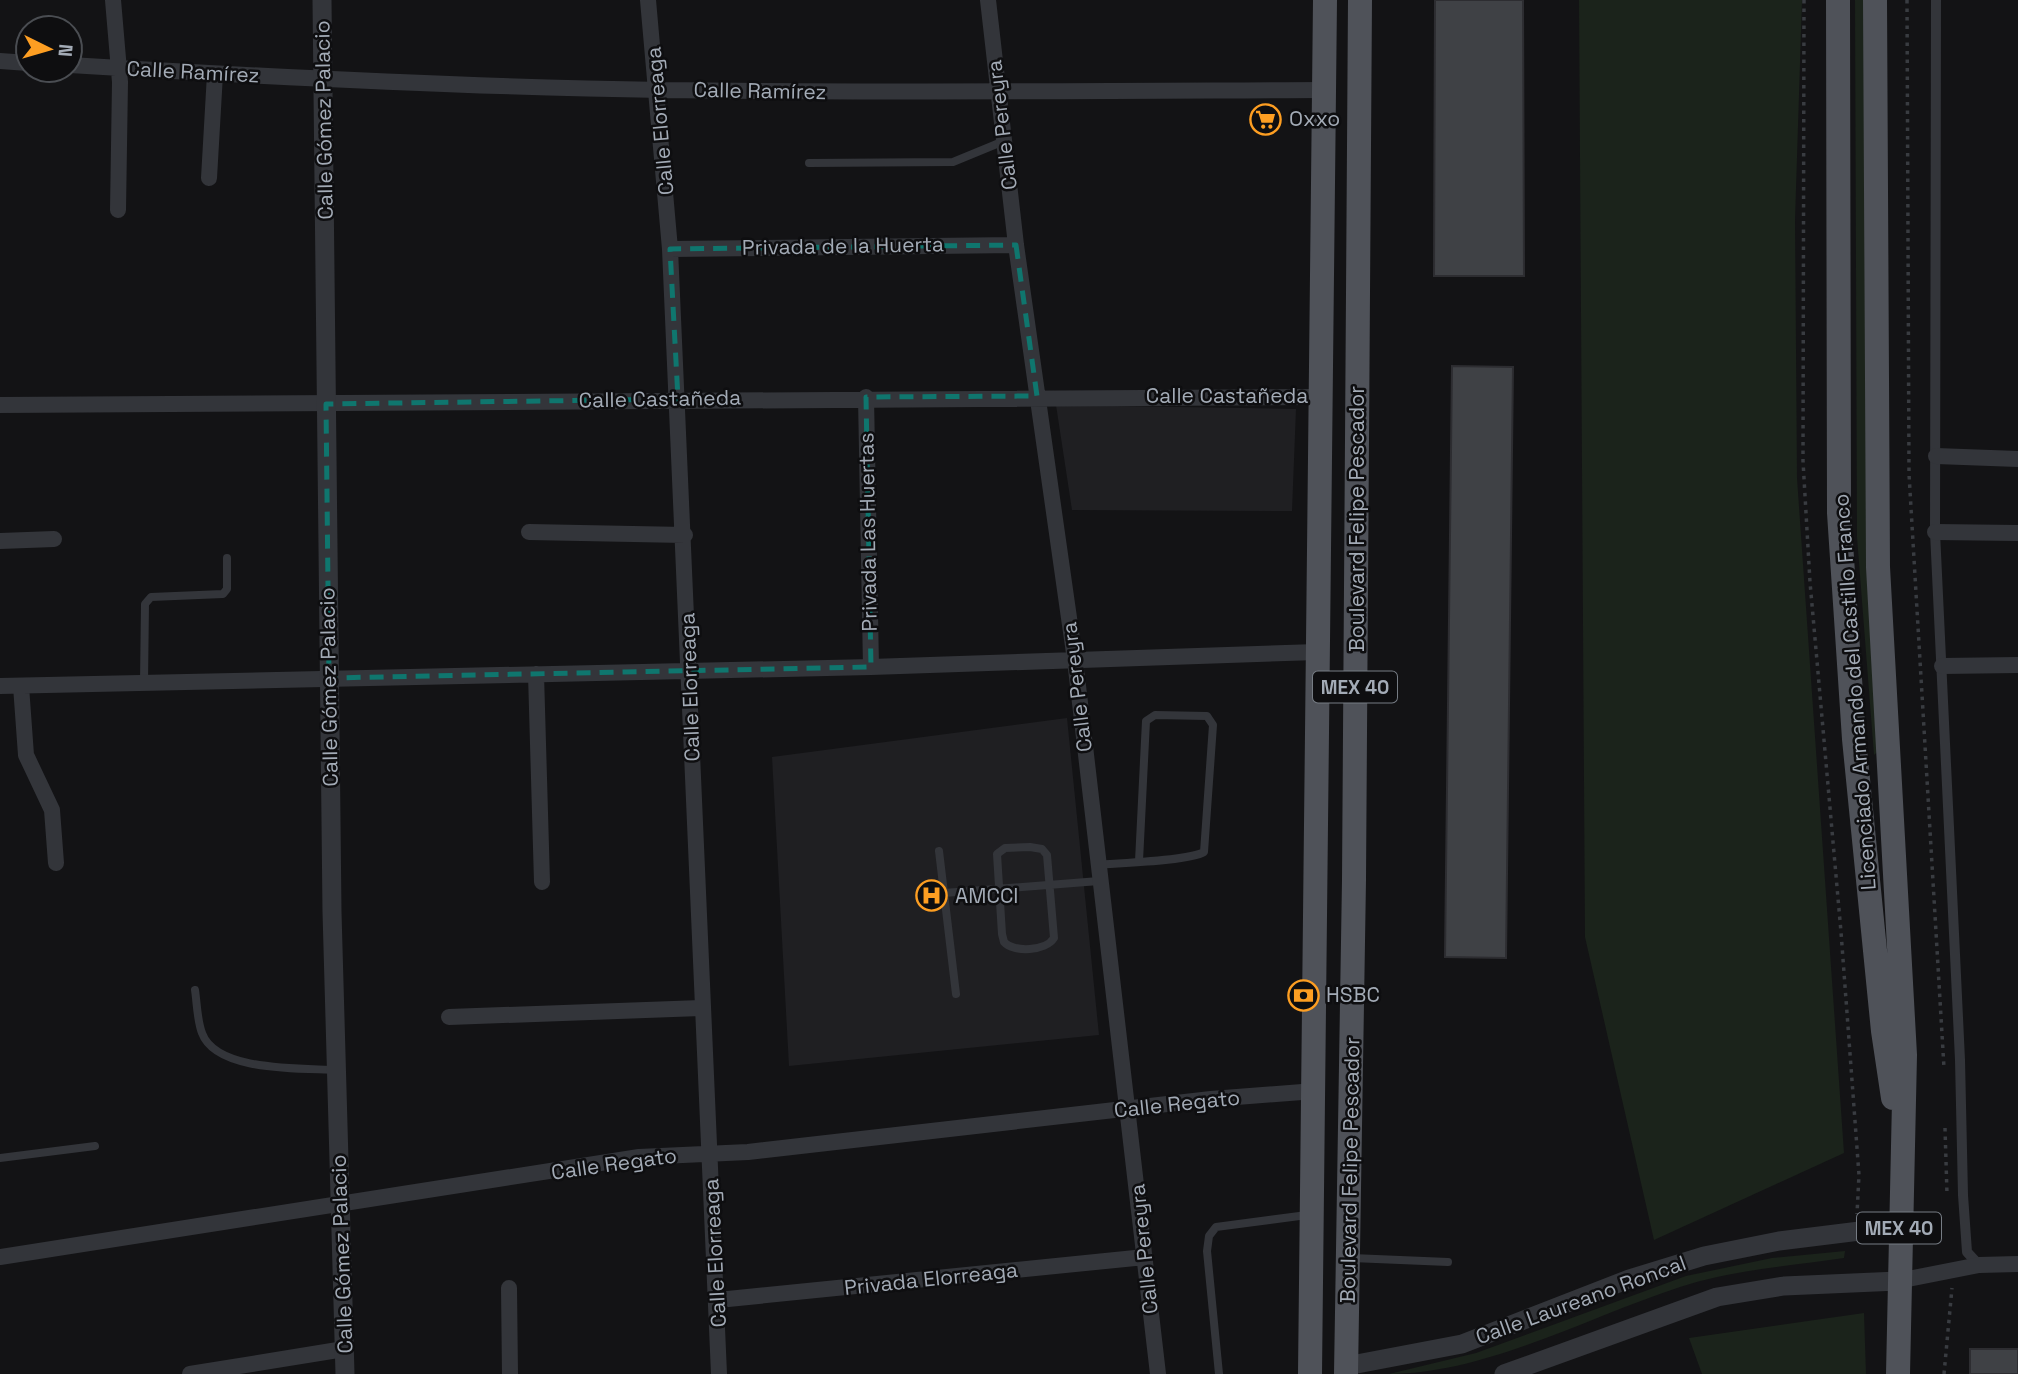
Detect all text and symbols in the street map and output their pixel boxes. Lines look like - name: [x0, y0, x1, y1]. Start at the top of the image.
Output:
- north arrow: [14, 14, 84, 84]
- street label: Calle Gómez Palacio: [308, 20, 339, 220]
- text: N: [52, 43, 78, 58]
- street label: Calle Elorreaga: [640, 46, 679, 196]
- street label: Calle Ramírez: [126, 55, 260, 88]
- street label: Calle Pereyra: [980, 58, 1023, 192]
- street label: Calle Ramírez: [693, 76, 827, 105]
- supermarket icon: Oxxo: [1249, 102, 1283, 136]
- place label: Oxxo: [1289, 105, 1340, 132]
- street label: Privada de la Huerta: [742, 230, 944, 261]
- street label: Calle Castañeda: [1146, 382, 1308, 409]
- street label: Calle Castañeda: [578, 384, 741, 413]
- street label: Boulevard Felipe Pescador: [1343, 386, 1370, 652]
- street label: Privada Las Huertas: [852, 432, 883, 632]
- street label: Licenciado Armando del Castillo Franco: [1827, 493, 1882, 891]
- street label: Calle Gómez Palacio: [313, 587, 344, 787]
- street label: Calle Elorreaga: [673, 612, 706, 762]
- street label: Calle Pereyra: [1055, 620, 1098, 754]
- road number: MEX 40: [1313, 672, 1397, 702]
- hospital icon: AMCCI: [915, 879, 949, 913]
- place label: AMCCI: [955, 882, 1018, 909]
- bank icon: HSBC: [1286, 978, 1320, 1012]
- place label: HSBC: [1326, 981, 1380, 1008]
- street label: Boulevard Felipe Pescador: [1334, 1037, 1365, 1303]
- street label: Calle Regato: [1113, 1083, 1241, 1124]
- street label: Calle Regato: [549, 1141, 678, 1186]
- street label: Calle Gómez Palacio: [325, 1154, 358, 1354]
- street label: Calle Elorreaga: [697, 1178, 732, 1328]
- street label: Calle Pereyra: [1123, 1183, 1164, 1316]
- road number: MEX 40: [1857, 1212, 1941, 1244]
- street label: Calle Laureano Roncal: [1472, 1249, 1690, 1350]
- street label: Privada Elorreaga: [843, 1256, 1019, 1301]

